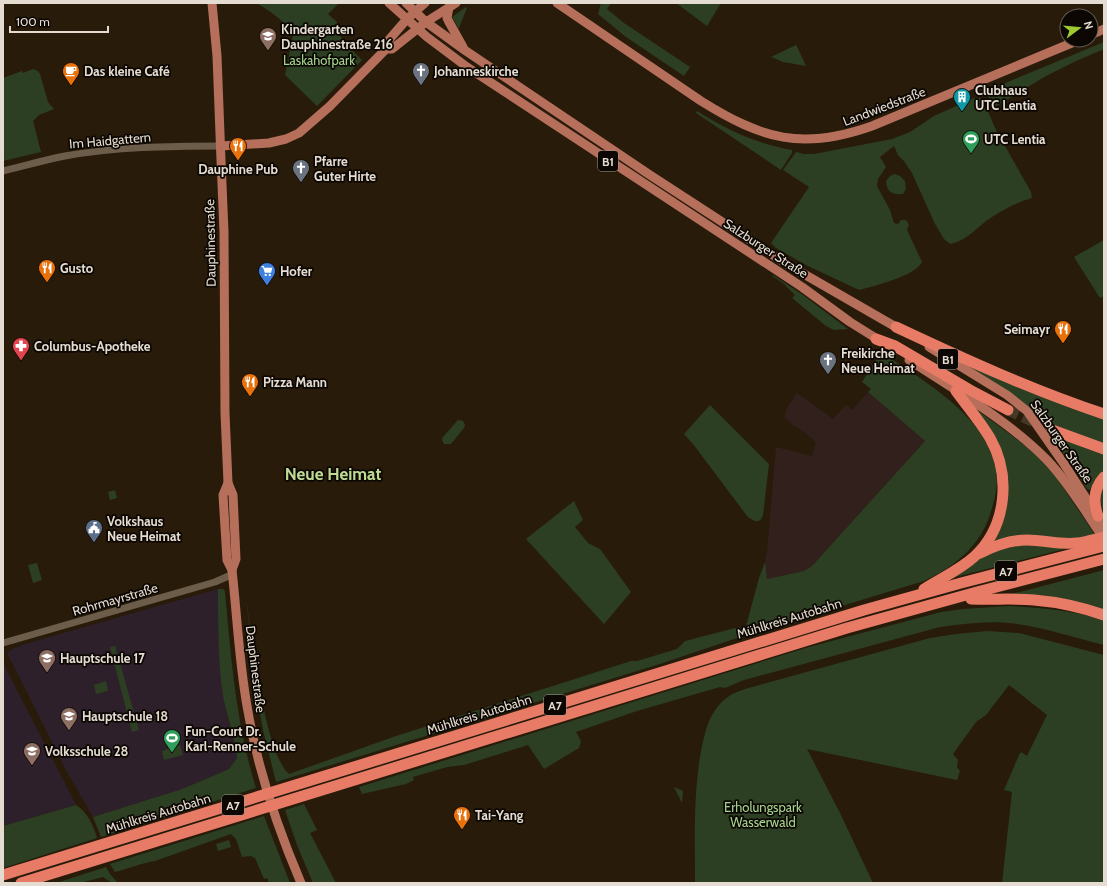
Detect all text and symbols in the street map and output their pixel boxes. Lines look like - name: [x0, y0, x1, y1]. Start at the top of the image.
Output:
- scale bar: [10, 8, 108, 34]
- north arrow: [1059, 8, 1099, 48]
- text: 100 m: [16, 14, 50, 29]
- text: N: [1081, 20, 1096, 31]
- place label: Kindergarten Dauphinestraße 216: [281, 21, 393, 52]
- school or university icon: Kindergarten Dauphinestraße 216: [258, 26, 278, 51]
- park label: Laskahofpark: [283, 52, 355, 68]
- cafe icon: Das kleine Café: [61, 61, 81, 86]
- church icon: Johanneskirche: [411, 61, 431, 86]
- place label: Das kleine Café: [84, 63, 170, 79]
- place label: Johanneskirche: [433, 63, 519, 79]
- place label: Clubhaus UTC Lentia: [975, 82, 1037, 113]
- street label: Landwiedstraße: [840, 83, 928, 129]
- building icon: Clubhaus UTC Lentia: [952, 87, 972, 112]
- street label: Im Haidgattern: [68, 128, 152, 152]
- sports icon: UTC Lentia: [961, 129, 981, 154]
- place label: UTC Lentia: [984, 131, 1046, 147]
- restaurant icon: Dauphine Pub: [228, 136, 248, 161]
- road number: B1: [598, 151, 618, 171]
- place label: Pfarre Guter Hirte: [314, 153, 376, 184]
- church icon: Pfarre Guter Hirte: [291, 158, 311, 183]
- place label: Dauphine Pub: [198, 161, 278, 177]
- street label: Dauphinestraße: [201, 199, 219, 287]
- street label: Salzburger Straße: [721, 215, 811, 281]
- restaurant icon: Gusto: [37, 258, 57, 283]
- place label: Gusto: [60, 260, 94, 276]
- supermarket icon: Hofer: [257, 261, 277, 286]
- place label: Hofer: [280, 263, 313, 279]
- restaurant icon: Seimayr: [1053, 319, 1073, 344]
- place label: Seimayr: [1004, 321, 1051, 337]
- pharmacy icon: Columbus-Apotheke: [11, 336, 31, 361]
- place label: Columbus-Apotheke: [34, 338, 151, 354]
- place label: Freikirche Neue Heimat: [841, 345, 915, 376]
- road number: B1: [938, 349, 958, 369]
- church icon: Freikirche Neue Heimat: [818, 350, 838, 375]
- restaurant icon: Pizza Mann: [240, 372, 260, 397]
- place label: Pizza Mann: [263, 374, 327, 390]
- street label: Salzburger Straße: [1028, 397, 1097, 486]
- district label: Neue Heimat: [285, 464, 381, 484]
- place label: Volkshaus Neue Heimat: [107, 513, 181, 544]
- public building icon: Volkshaus Neue Heimat: [84, 518, 104, 543]
- road number: A7: [995, 561, 1017, 581]
- street label: Rohrmayrstraße: [70, 579, 160, 619]
- street label: Mühlkreis Autobahn: [735, 594, 843, 642]
- street label: Dauphinestraße: [243, 625, 269, 714]
- school or university icon: Hauptschule 17: [37, 648, 57, 673]
- place label: Hauptschule 17: [60, 650, 145, 666]
- street label: Mühlkreis Autobahn: [425, 690, 533, 738]
- road number: A7: [544, 695, 566, 715]
- school or university icon: Hauptschule 18: [59, 706, 79, 731]
- place label: Hauptschule 18: [82, 708, 168, 724]
- place label: Fun-Court Dr. Karl-Renner-Schule: [185, 723, 296, 754]
- sports icon: Fun-Court Dr. Karl-Renner-Schule: [162, 728, 182, 753]
- school or university icon: Volksschule 28: [22, 741, 42, 766]
- place label: Volksschule 28: [45, 743, 129, 759]
- street label: Mühlkreis Autobahn: [104, 789, 212, 837]
- road number: A7: [222, 795, 244, 815]
- park label: Erholungspark Wasserwald: [724, 799, 802, 830]
- restaurant icon: Tai-Yang: [452, 805, 472, 830]
- place label: Tai-Yang: [475, 807, 524, 823]

